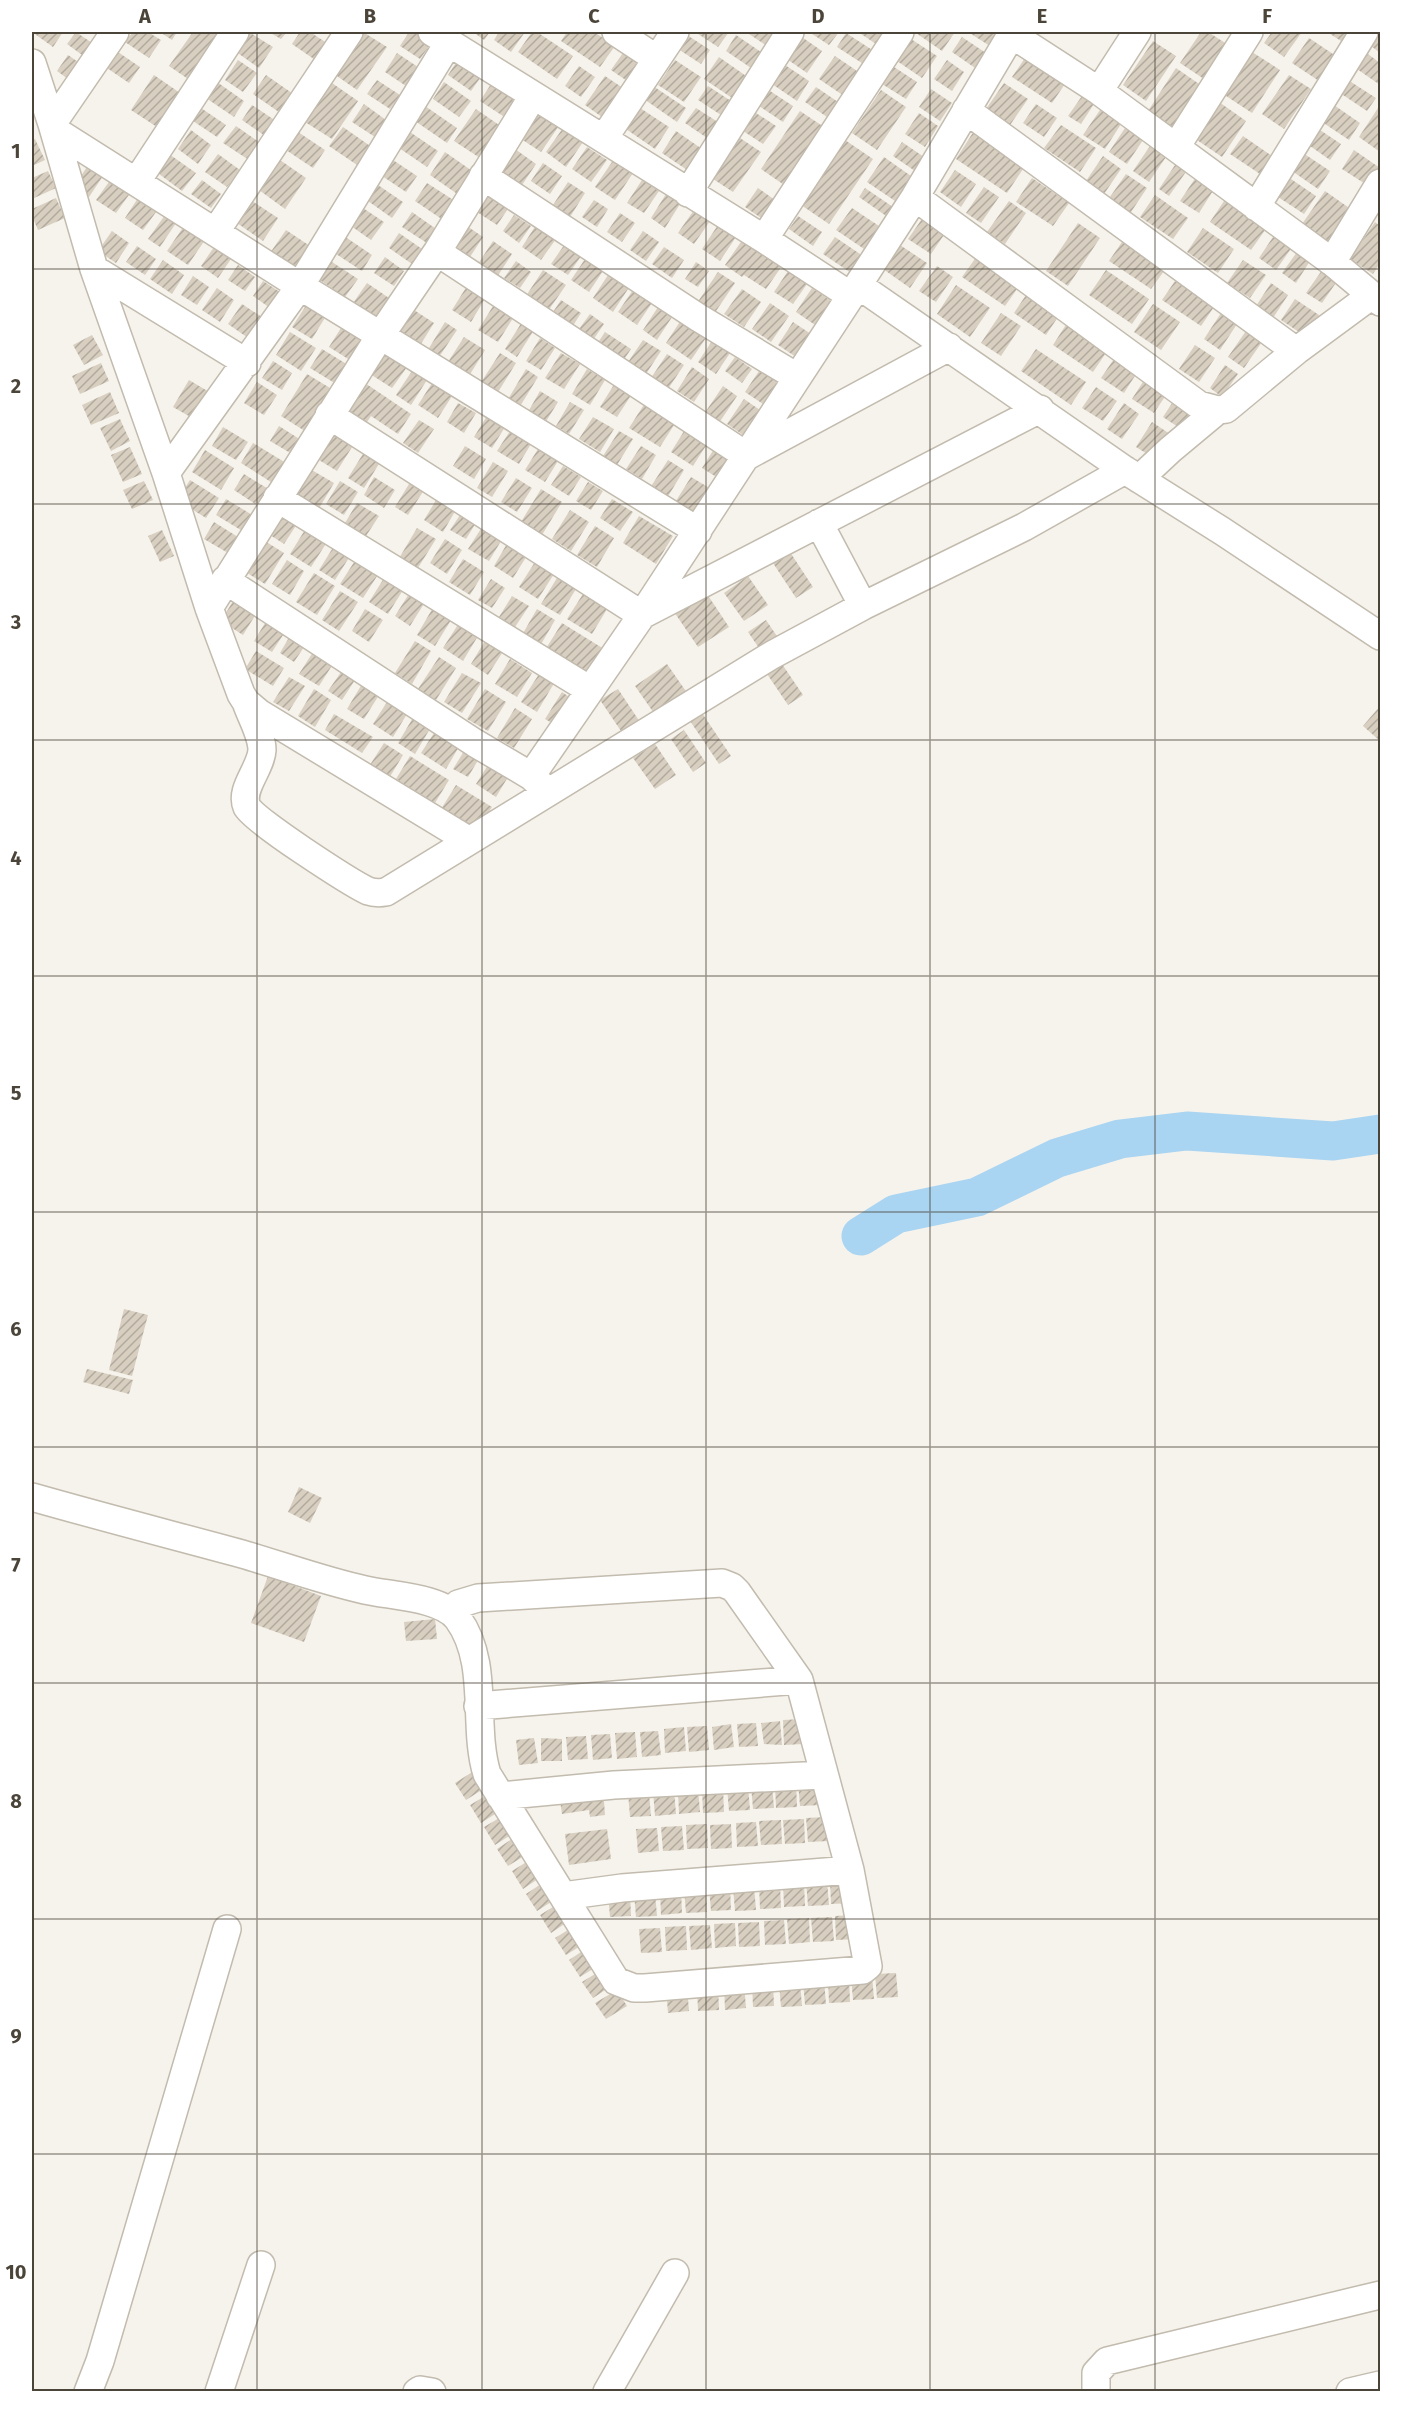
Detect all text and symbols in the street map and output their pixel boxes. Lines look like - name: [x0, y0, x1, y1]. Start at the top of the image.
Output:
- text: A: [138, 4, 152, 28]
- text: B: [364, 4, 376, 28]
- text: C: [588, 4, 600, 28]
- text: D: [811, 4, 825, 28]
- text: E: [1037, 4, 1047, 28]
- text: F: [1262, 4, 1272, 28]
- text: 1: [11, 139, 21, 163]
- text: 2: [11, 374, 21, 398]
- text: 3: [10, 610, 21, 634]
- text: 4: [10, 846, 22, 870]
- text: 5: [11, 1081, 22, 1105]
- text: 6: [10, 1317, 22, 1341]
- text: 7: [11, 1553, 21, 1577]
- text: 8: [10, 1789, 22, 1813]
- text: 9: [10, 2024, 22, 2048]
- text: 10: [6, 2260, 26, 2284]

